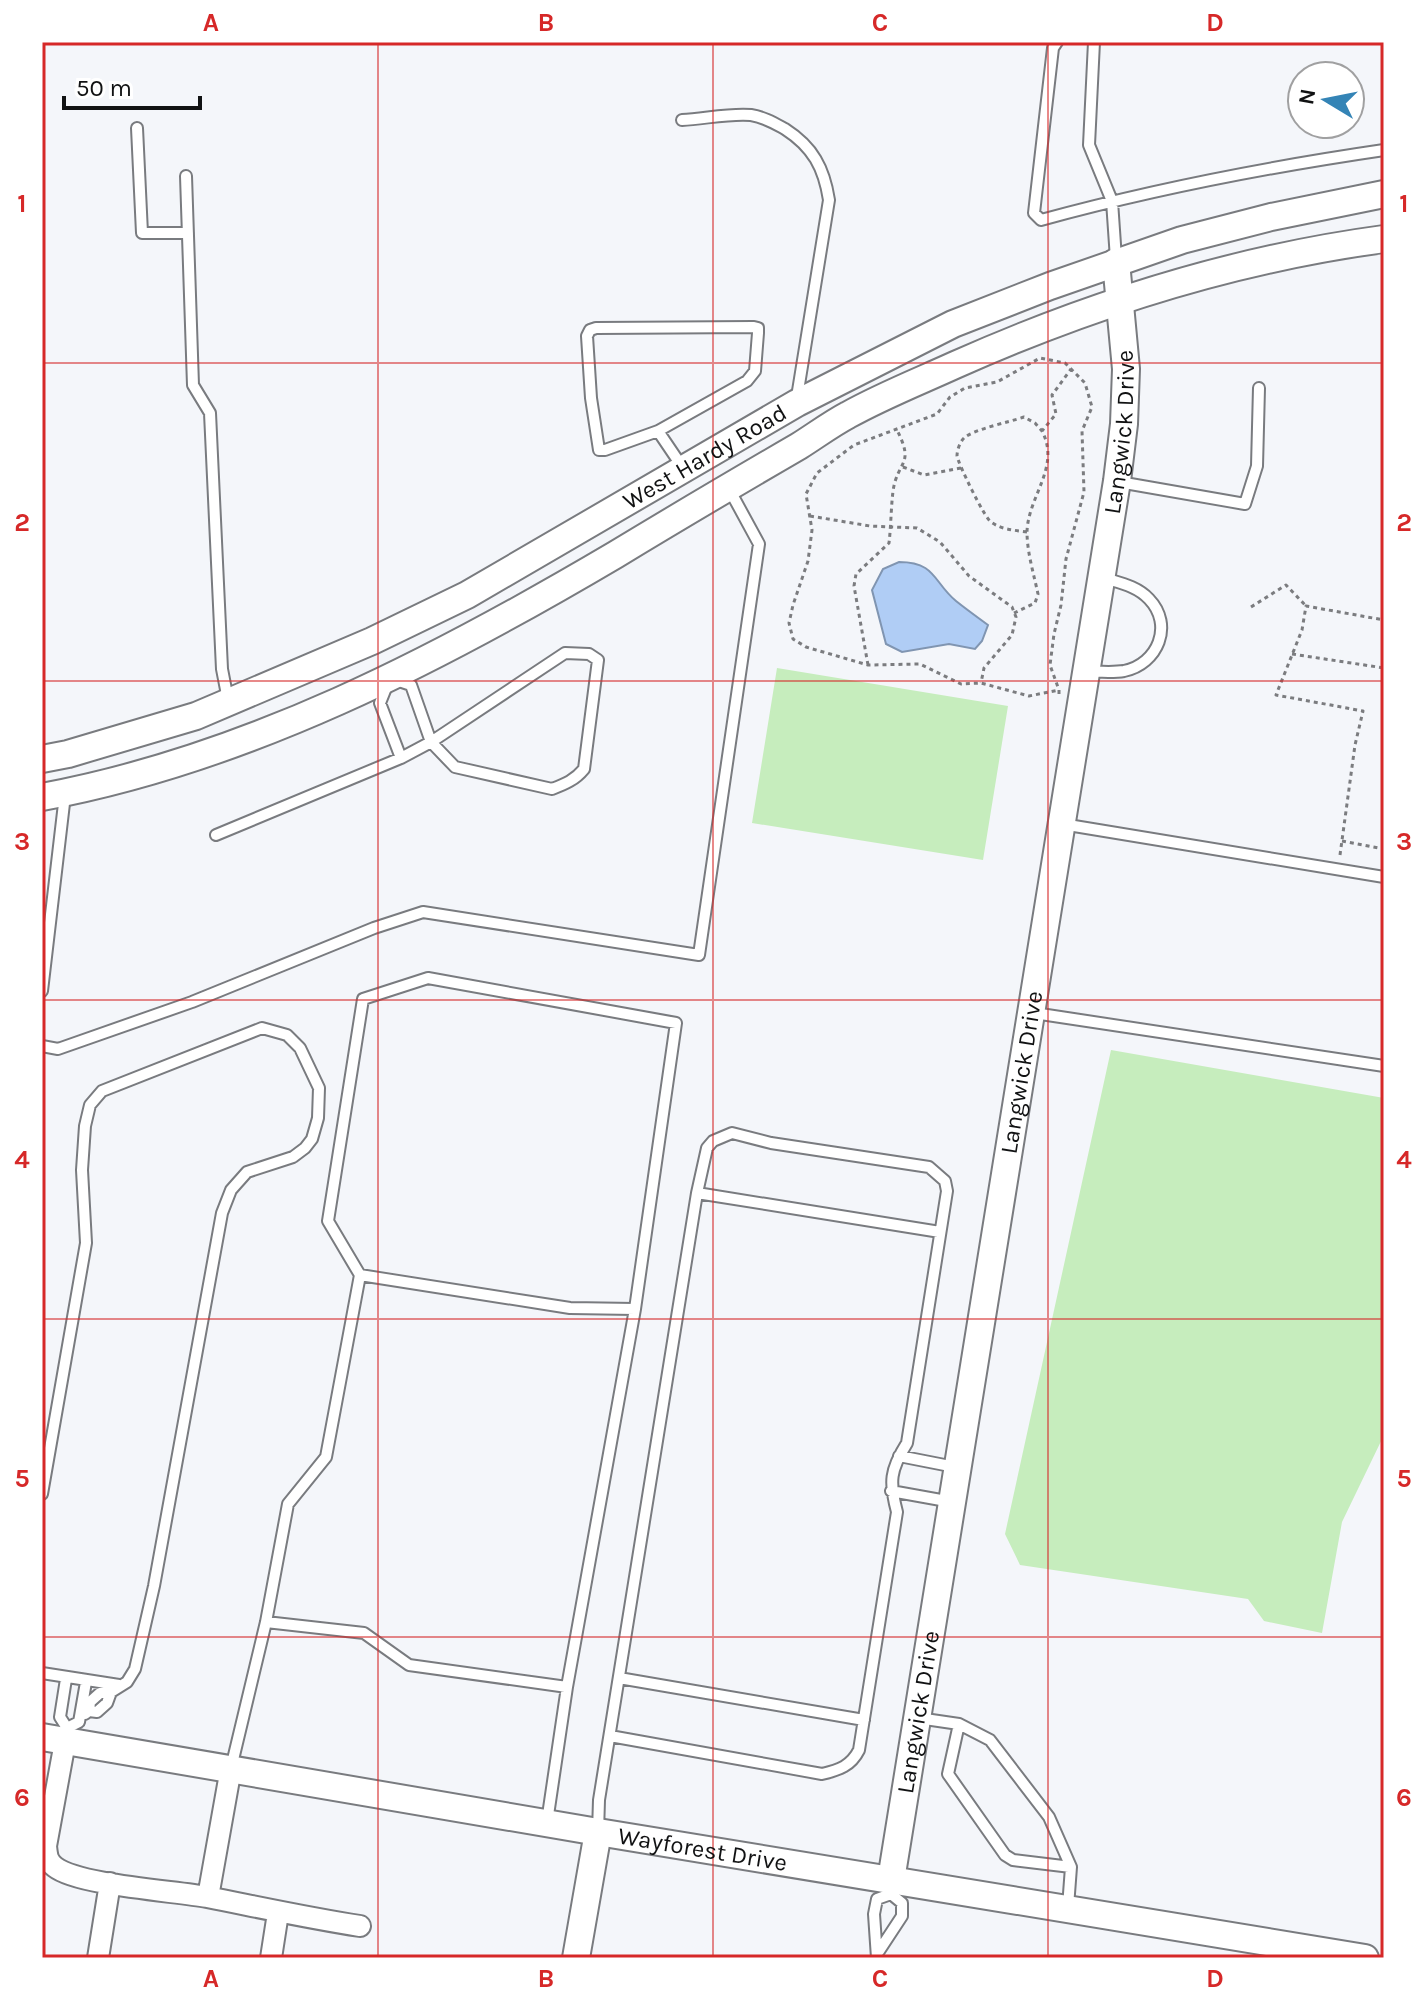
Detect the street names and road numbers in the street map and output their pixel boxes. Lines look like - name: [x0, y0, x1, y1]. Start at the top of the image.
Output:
- street label: Langwick Drive: [1098, 349, 1140, 516]
- street label: West Hardy Road: [618, 398, 792, 515]
- street label: Langwick Drive: [994, 989, 1048, 1156]
- street label: Langwick Drive: [891, 1629, 945, 1796]
- street label: Wayforest Drive: [616, 1822, 789, 1877]

